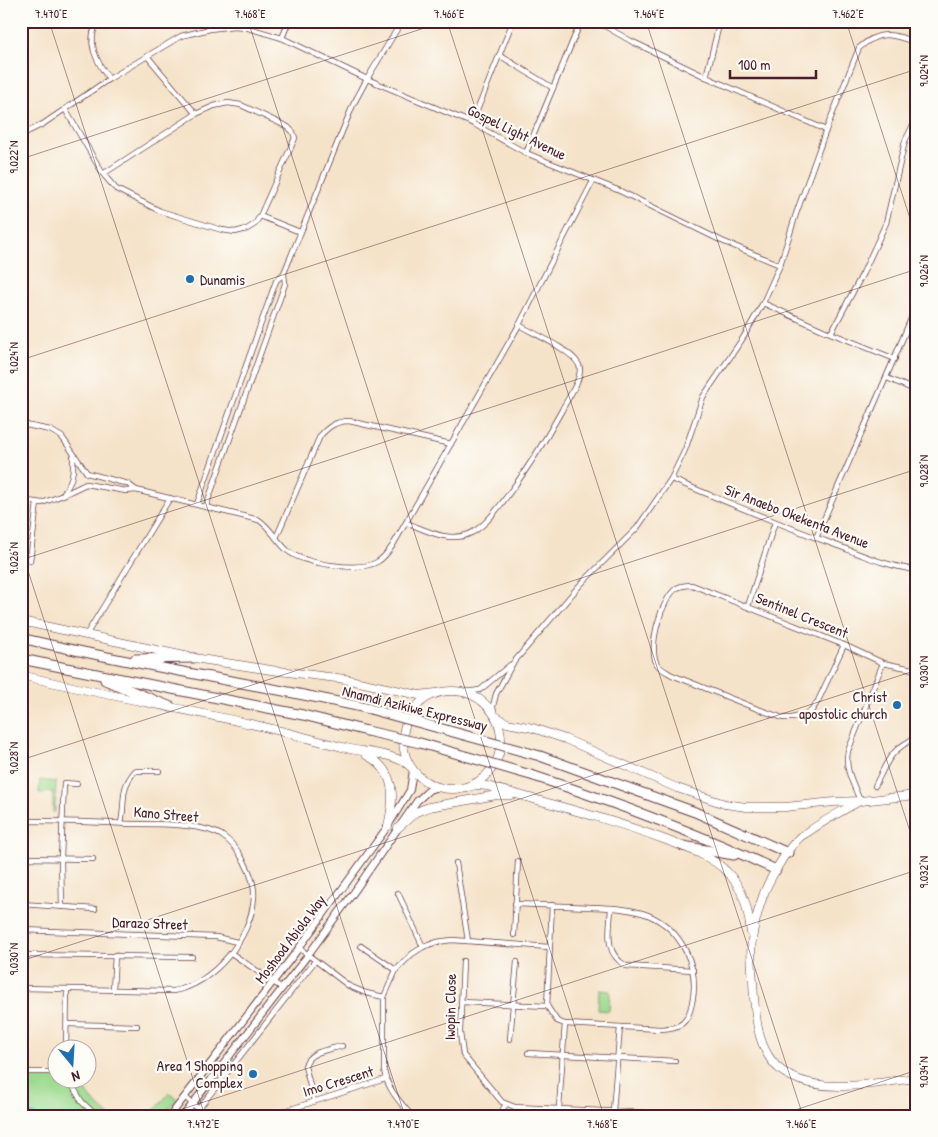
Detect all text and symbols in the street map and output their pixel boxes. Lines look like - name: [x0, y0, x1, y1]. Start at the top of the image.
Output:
- text: 7.470°E: [35, 5, 68, 22]
- text: 7.468°E: [234, 5, 266, 22]
- text: 7.466°E: [434, 5, 465, 22]
- text: 7.464°E: [634, 5, 665, 22]
- text: 7.462°E: [832, 5, 864, 22]
- scale bar: [730, 48, 817, 80]
- text: 100 m: [738, 54, 771, 75]
- text: 9.024°N: [915, 55, 932, 87]
- street label: Gospel Light Avenue: [464, 99, 570, 165]
- text: 9.022°N: [5, 141, 22, 173]
- text: 9.026°N: [915, 255, 932, 287]
- place label: Dunamis: [200, 269, 245, 290]
- marker: Dunamis: [184, 273, 196, 285]
- text: 9.024°N: [5, 342, 22, 374]
- text: 9.028°N: [915, 455, 932, 487]
- street label: Sir Anaebo Okekenta Avenue: [722, 479, 872, 553]
- text: 9.026°N: [5, 542, 22, 574]
- street label: Sentinel Crescent: [753, 587, 852, 643]
- text: 9.030°N: [915, 656, 932, 688]
- street label: Nnamdi Azikiwe Expressway: [340, 680, 490, 736]
- place label: Christ apostolic church: [799, 686, 888, 724]
- marker: Christ apostolic church: [891, 699, 903, 711]
- text: 9.028°N: [5, 742, 22, 774]
- street label: Kano Street: [133, 801, 200, 827]
- text: 9.032°N: [915, 856, 932, 888]
- street label: Moshood Abiola Way: [250, 890, 330, 988]
- street label: Darazo Street: [112, 911, 189, 935]
- text: 9.030°N: [5, 943, 22, 975]
- street label: Iwopin Close: [439, 974, 461, 1040]
- north arrow: [48, 1040, 98, 1090]
- place label: Area 1 Shopping Complex: [157, 1055, 243, 1093]
- text: 9.034°N: [915, 1056, 932, 1088]
- street label: Imo Crescent: [300, 1060, 377, 1102]
- text: N: [69, 1067, 83, 1087]
- marker: Area 1 Shopping Complex: [247, 1068, 259, 1080]
- text: 7.472°E: [187, 1115, 220, 1132]
- text: 7.470°E: [387, 1115, 420, 1132]
- text: 7.468°E: [586, 1115, 618, 1132]
- text: 7.466°E: [786, 1115, 817, 1132]

